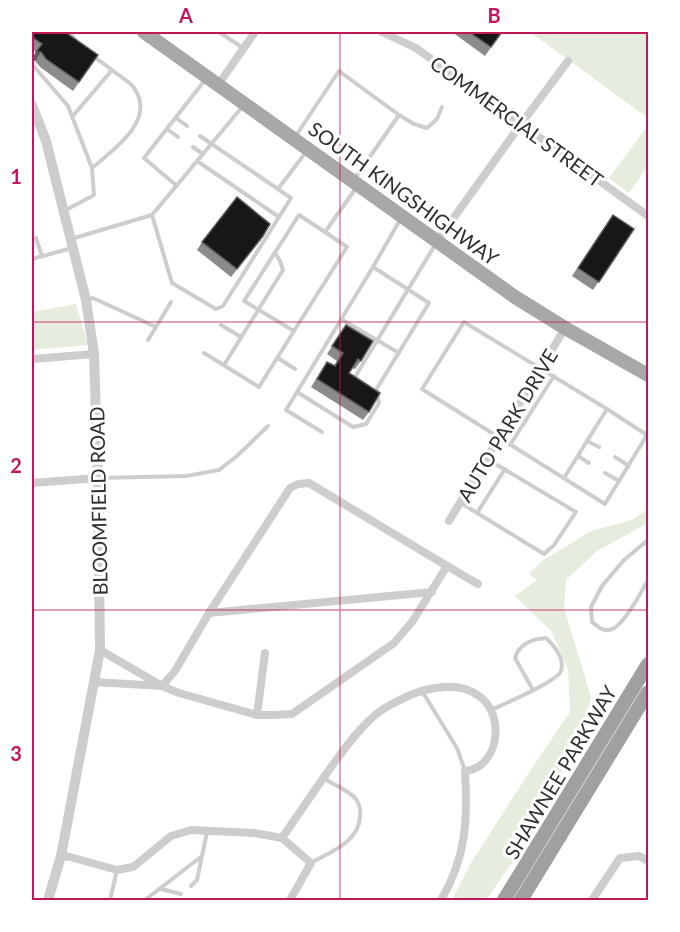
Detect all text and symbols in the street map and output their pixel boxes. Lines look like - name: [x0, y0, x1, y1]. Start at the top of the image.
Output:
- text: A: [178, 3, 193, 27]
- text: B: [487, 3, 501, 27]
- street label: COMMERCIAL STREET: [426, 50, 608, 192]
- street label: SOUTH KINGSHIGHWAY: [304, 116, 504, 270]
- text: 1: [10, 164, 22, 188]
- street label: AUTO PARK DRIVE: [452, 344, 562, 506]
- street label: BLOOMFIELD ROAD: [84, 406, 112, 596]
- text: 2: [10, 453, 22, 477]
- street label: SHAWNEE PARKWAY: [499, 681, 621, 863]
- text: 3: [10, 741, 22, 765]

